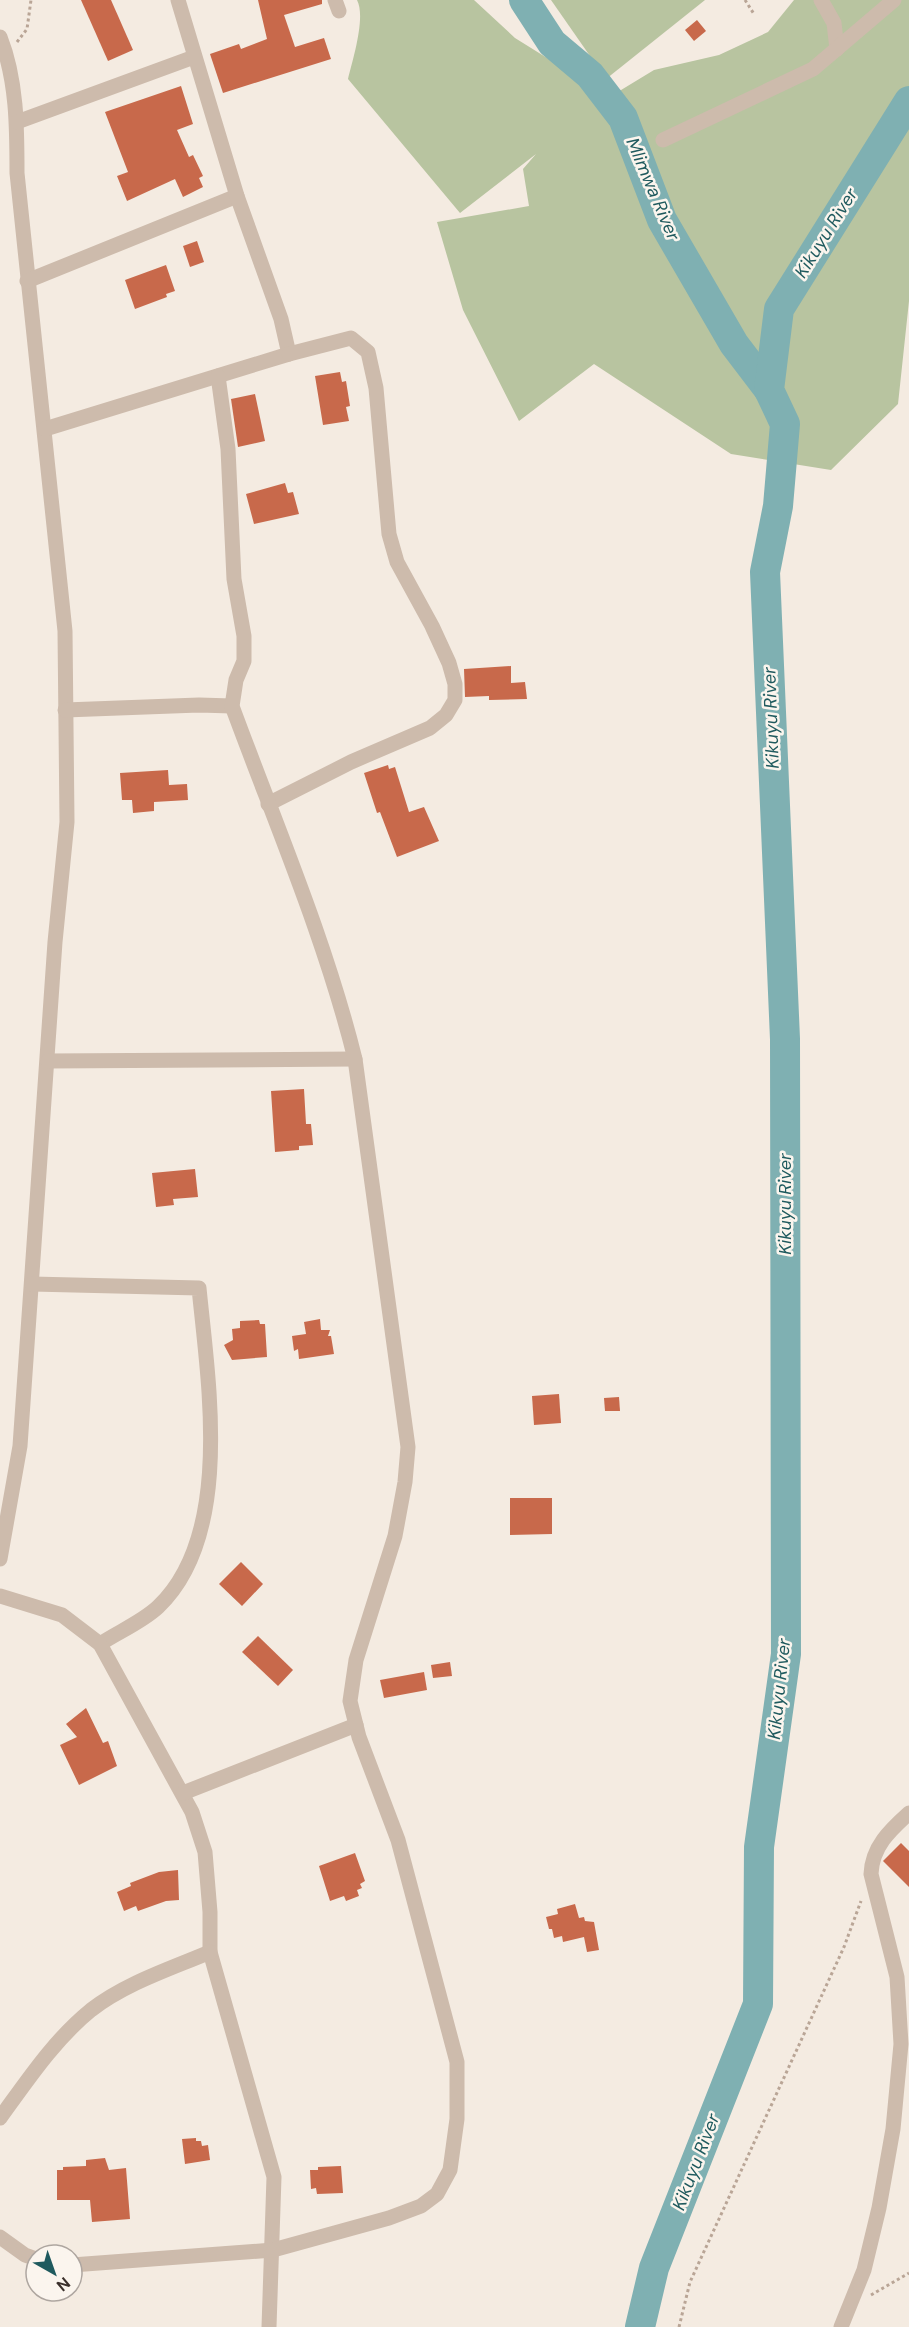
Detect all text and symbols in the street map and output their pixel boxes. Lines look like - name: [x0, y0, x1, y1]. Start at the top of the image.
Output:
- water label: Mlimwa River: [621, 134, 686, 245]
- water label: Kikuyu River: [789, 183, 864, 282]
- water label: Kikuyu River: [757, 666, 785, 769]
- water label: Kikuyu River: [773, 1152, 797, 1255]
- water label: Kikuyu River: [762, 1636, 796, 1741]
- water label: Kikuyu River: [667, 2109, 726, 2214]
- north arrow: [24, 2243, 84, 2303]
- text: N: [52, 2272, 75, 2296]

